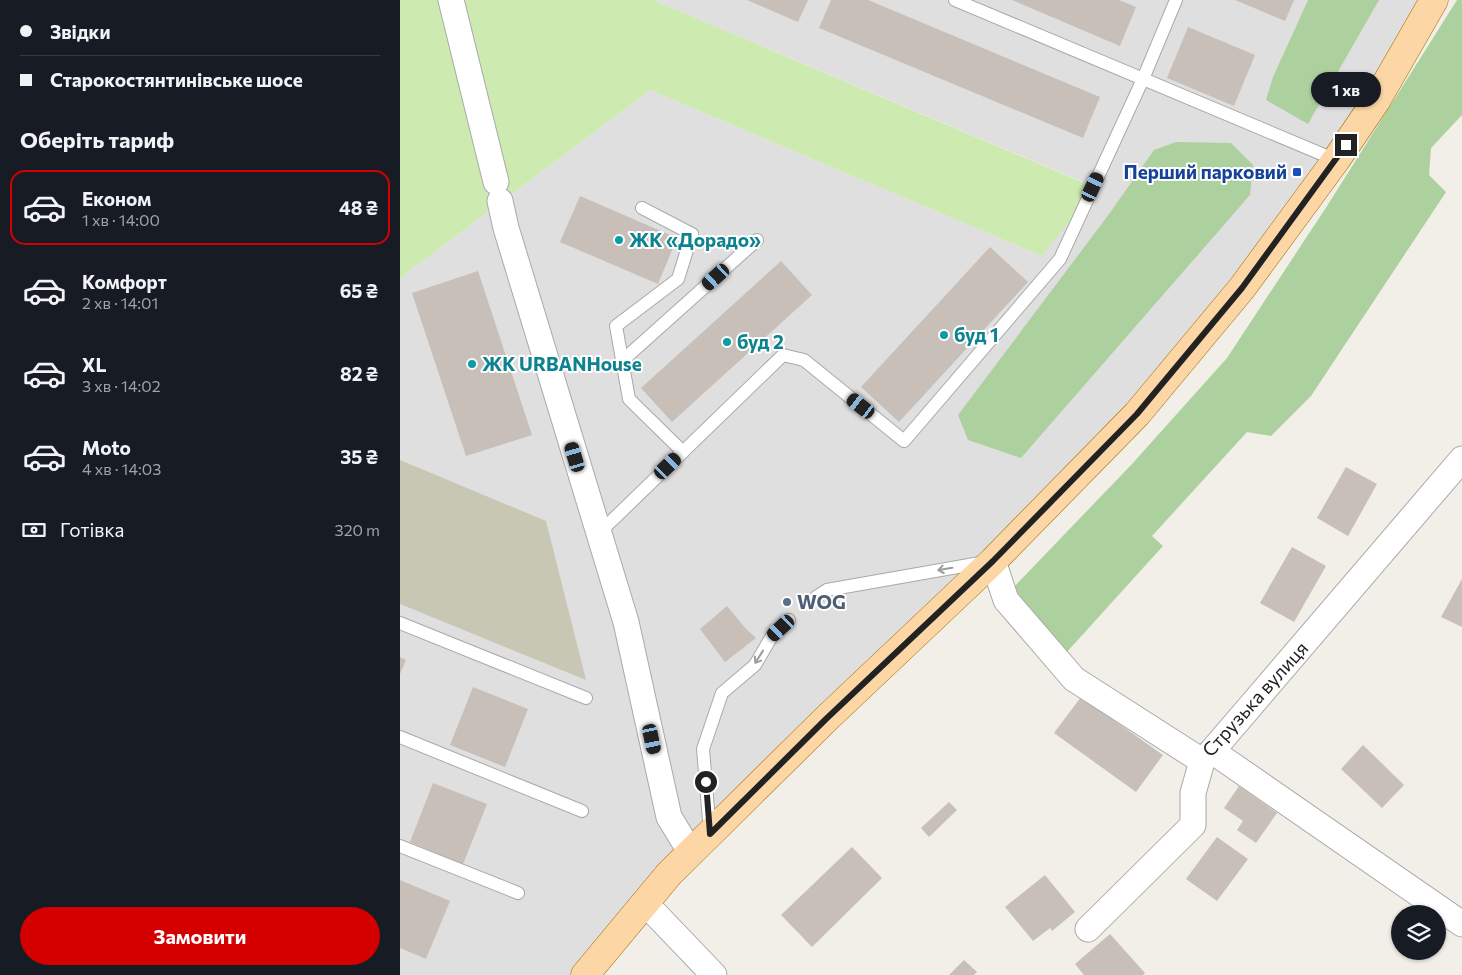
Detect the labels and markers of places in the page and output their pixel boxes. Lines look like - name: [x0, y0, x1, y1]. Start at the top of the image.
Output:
- place label: Перший парковий: [1123, 160, 1287, 183]
- marker: Перший парковий: [1291, 166, 1303, 178]
- place label: ЖК «Дорадо»: [629, 228, 761, 251]
- marker: ЖК «Дорадо»: [613, 234, 625, 246]
- place label: буд 1: [954, 323, 999, 346]
- marker: буд 1: [938, 329, 950, 341]
- place label: буд 2: [737, 330, 784, 353]
- marker: буд 2: [721, 336, 733, 348]
- place label: ЖК URBANHouse: [482, 352, 642, 375]
- marker: ЖК URBANHouse: [466, 358, 478, 370]
- place label: WOG: [797, 590, 846, 613]
- marker: WOG: [781, 596, 793, 608]

